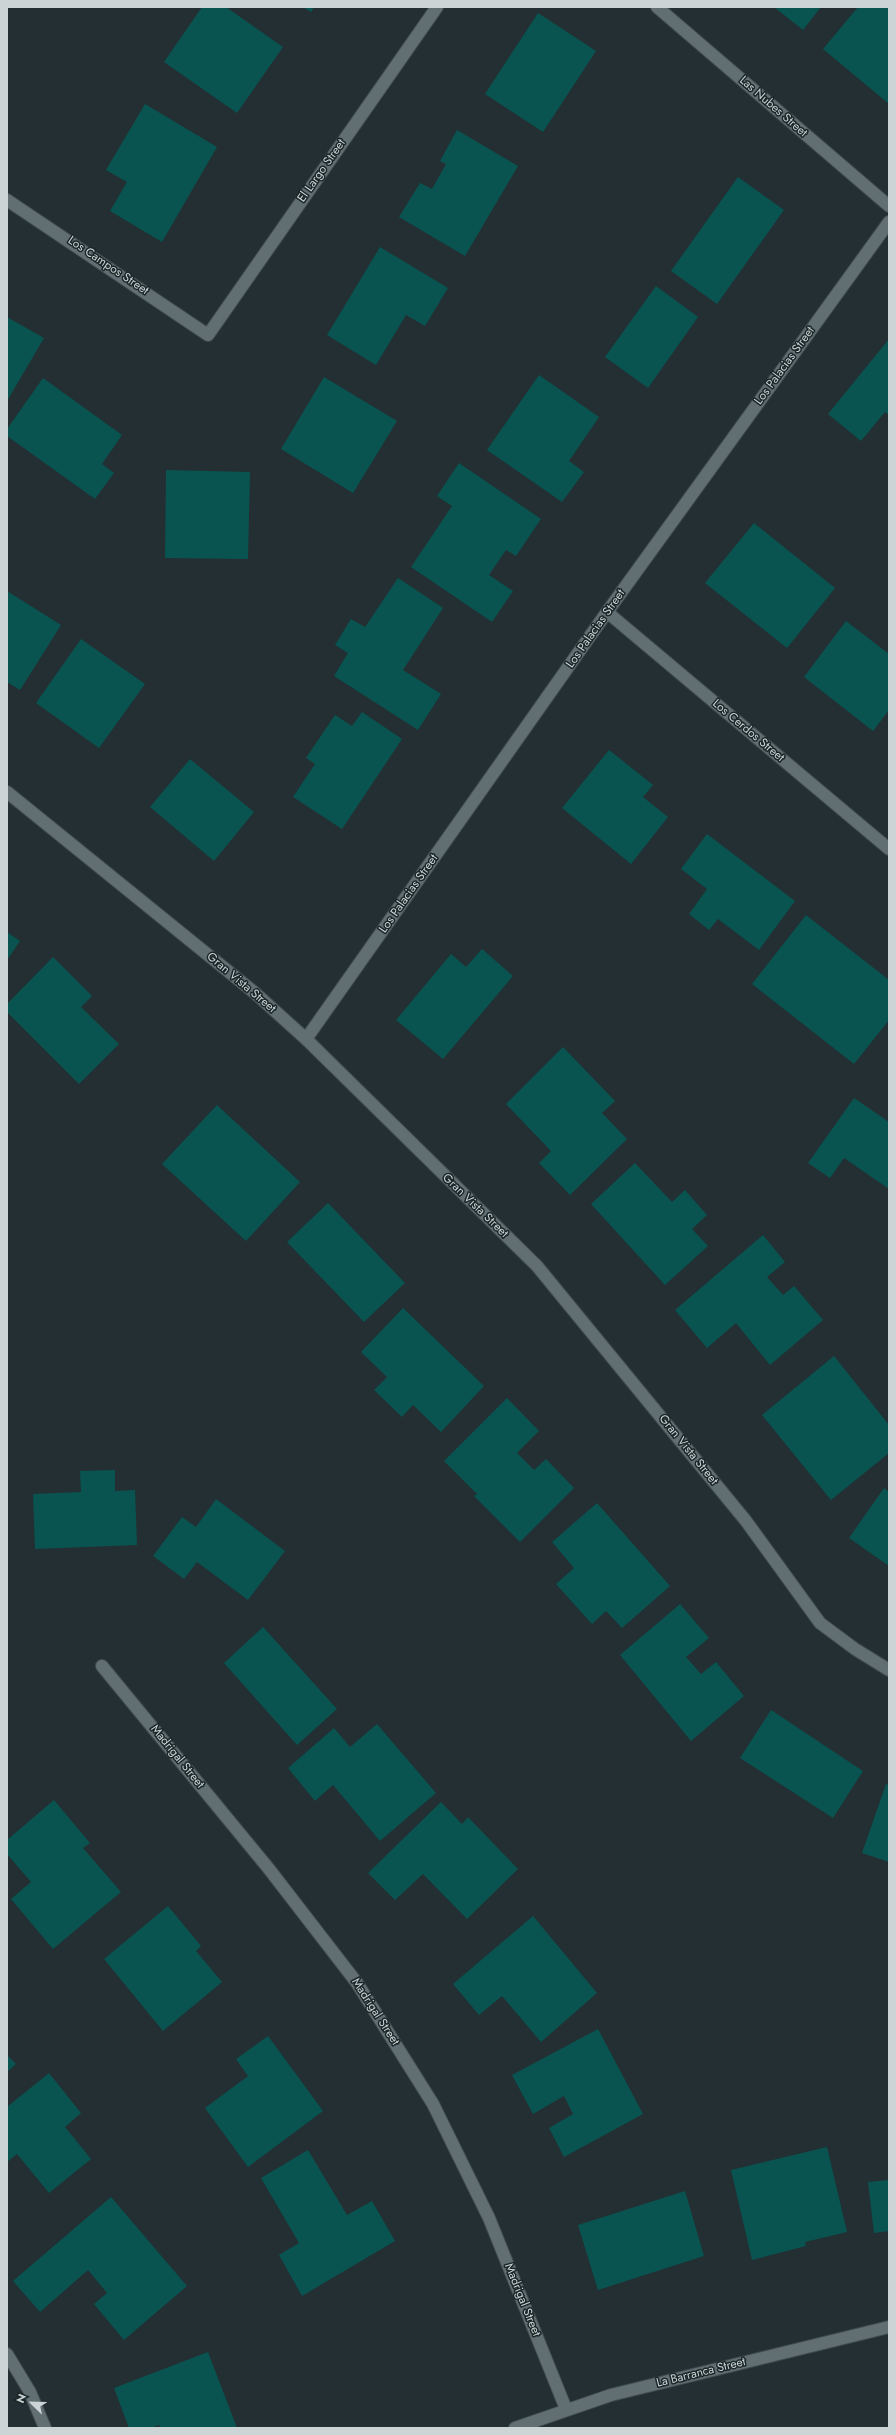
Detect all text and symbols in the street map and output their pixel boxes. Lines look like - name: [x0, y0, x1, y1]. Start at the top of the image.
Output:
- street label: Las Nubes Street: [736, 74, 810, 140]
- street label: El Largo Street: [295, 137, 349, 205]
- street label: Los Campos Street: [65, 234, 151, 298]
- street label: Los Palacias Street: [752, 324, 818, 408]
- street label: Los Palacias Street: [564, 587, 628, 671]
- street label: Los Cerdos Street: [709, 697, 787, 765]
- street label: Los Palacias Street: [377, 852, 441, 936]
- street label: Gran Vista Street: [203, 950, 279, 1016]
- street label: Gran Vista Street: [439, 1171, 511, 1241]
- street label: Gran Vista Street: [655, 1412, 721, 1488]
- street label: Madrigal Street: [147, 1722, 207, 1792]
- street label: Madrigal Street: [348, 1976, 402, 2048]
- street label: Madrigal Street: [501, 2262, 543, 2338]
- street label: La Barranca Street: [655, 2355, 747, 2391]
- north arrow: [12, 2383, 52, 2423]
- text: N: [12, 2391, 30, 2405]

